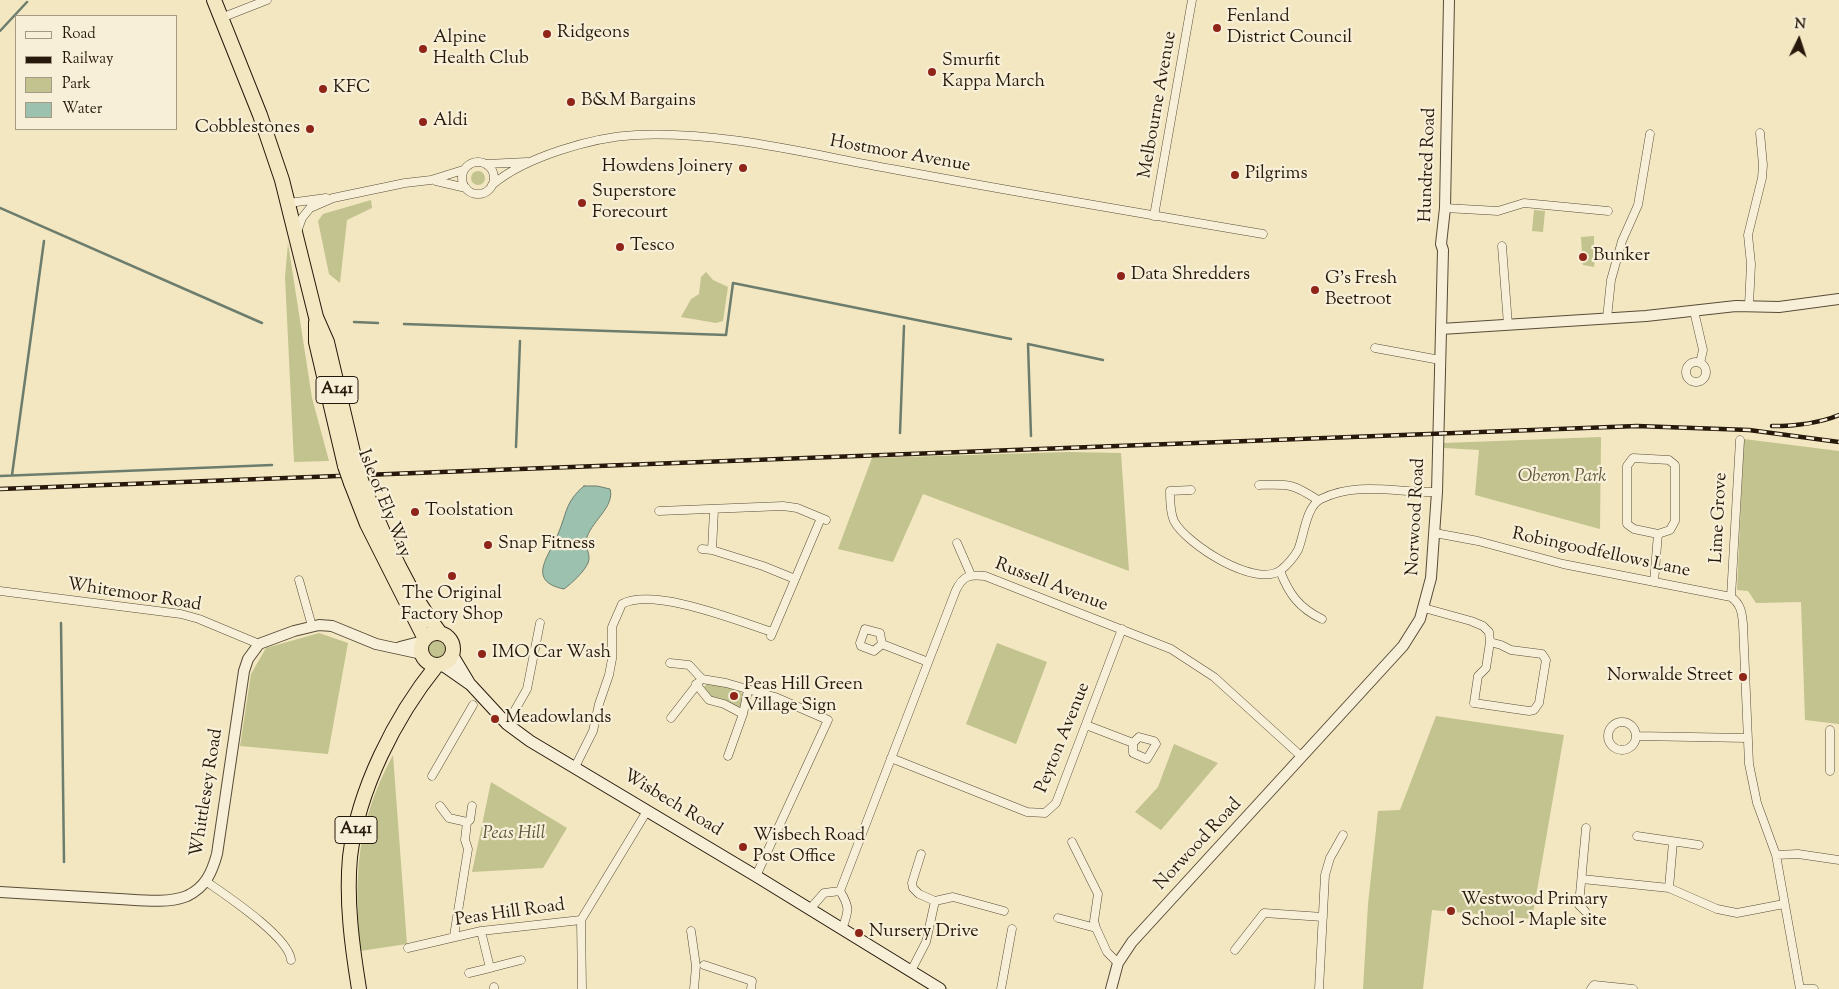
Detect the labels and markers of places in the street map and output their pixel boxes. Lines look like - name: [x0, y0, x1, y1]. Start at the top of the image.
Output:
- place label: Fenland District Council: [1227, 7, 1352, 50]
- marker: Fenland District Council: [1211, 22, 1223, 34]
- place label: Ridgeons: [557, 23, 630, 45]
- place label: Alpine Health Club: [433, 28, 529, 70]
- marker: Ridgeons: [541, 28, 553, 40]
- marker: Alpine Health Club: [417, 43, 429, 55]
- place label: Smurfit Kappa March: [942, 51, 1045, 94]
- marker: Smurfit Kappa March: [926, 66, 938, 78]
- place label: KFC: [333, 78, 371, 100]
- marker: KFC: [317, 83, 329, 95]
- place label: B&M Bargains: [581, 91, 696, 113]
- marker: B&M Bargains: [565, 96, 577, 108]
- place label: Aldi: [433, 111, 468, 133]
- marker: Aldi: [417, 116, 429, 128]
- place label: Cobblestones: [195, 118, 300, 140]
- marker: Cobblestones: [304, 123, 316, 135]
- place label: Howdens Joinery: [602, 157, 733, 179]
- marker: Howdens Joinery: [737, 162, 749, 174]
- place label: Pilgrims: [1245, 164, 1307, 186]
- marker: Pilgrims: [1229, 169, 1241, 181]
- place label: Superstore Forecourt: [592, 182, 676, 224]
- marker: Superstore Forecourt: [576, 197, 588, 209]
- place label: Tesco: [630, 236, 675, 258]
- marker: Tesco: [614, 241, 626, 253]
- place label: Bunker: [1593, 246, 1650, 268]
- marker: Bunker: [1577, 251, 1589, 263]
- place label: Data Shredders: [1131, 265, 1250, 287]
- place label: G's Fresh Beetroot: [1325, 269, 1397, 312]
- marker: Data Shredders: [1115, 270, 1127, 282]
- marker: G's Fresh Beetroot: [1309, 284, 1321, 296]
- place label: Toolstation: [425, 501, 514, 523]
- marker: Toolstation: [409, 506, 421, 518]
- place label: Snap Fitness: [498, 534, 595, 556]
- marker: Snap Fitness: [482, 539, 494, 551]
- marker: The Original Factory Shop: [446, 570, 458, 582]
- place label: The Original Factory Shop: [401, 584, 503, 626]
- place label: IMO Car Wash: [492, 643, 611, 665]
- marker: IMO Car Wash: [476, 648, 488, 660]
- place label: Norwalde Street: [1607, 666, 1733, 688]
- marker: Norwalde Street: [1737, 671, 1749, 683]
- place label: Peas Hill Green Village Sign: [744, 675, 863, 718]
- marker: Peas Hill Green Village Sign: [728, 690, 740, 702]
- place label: Meadowlands: [505, 708, 611, 730]
- marker: Meadowlands: [489, 713, 501, 725]
- place label: Wisbech Road Post Office: [753, 826, 865, 869]
- marker: Wisbech Road Post Office: [737, 841, 749, 853]
- place label: Westwood Primary School - Maple site: [1461, 890, 1608, 932]
- marker: Westwood Primary School - Maple site: [1445, 905, 1457, 917]
- place label: Nursery Drive: [869, 922, 979, 944]
- marker: Nursery Drive: [853, 927, 865, 939]

